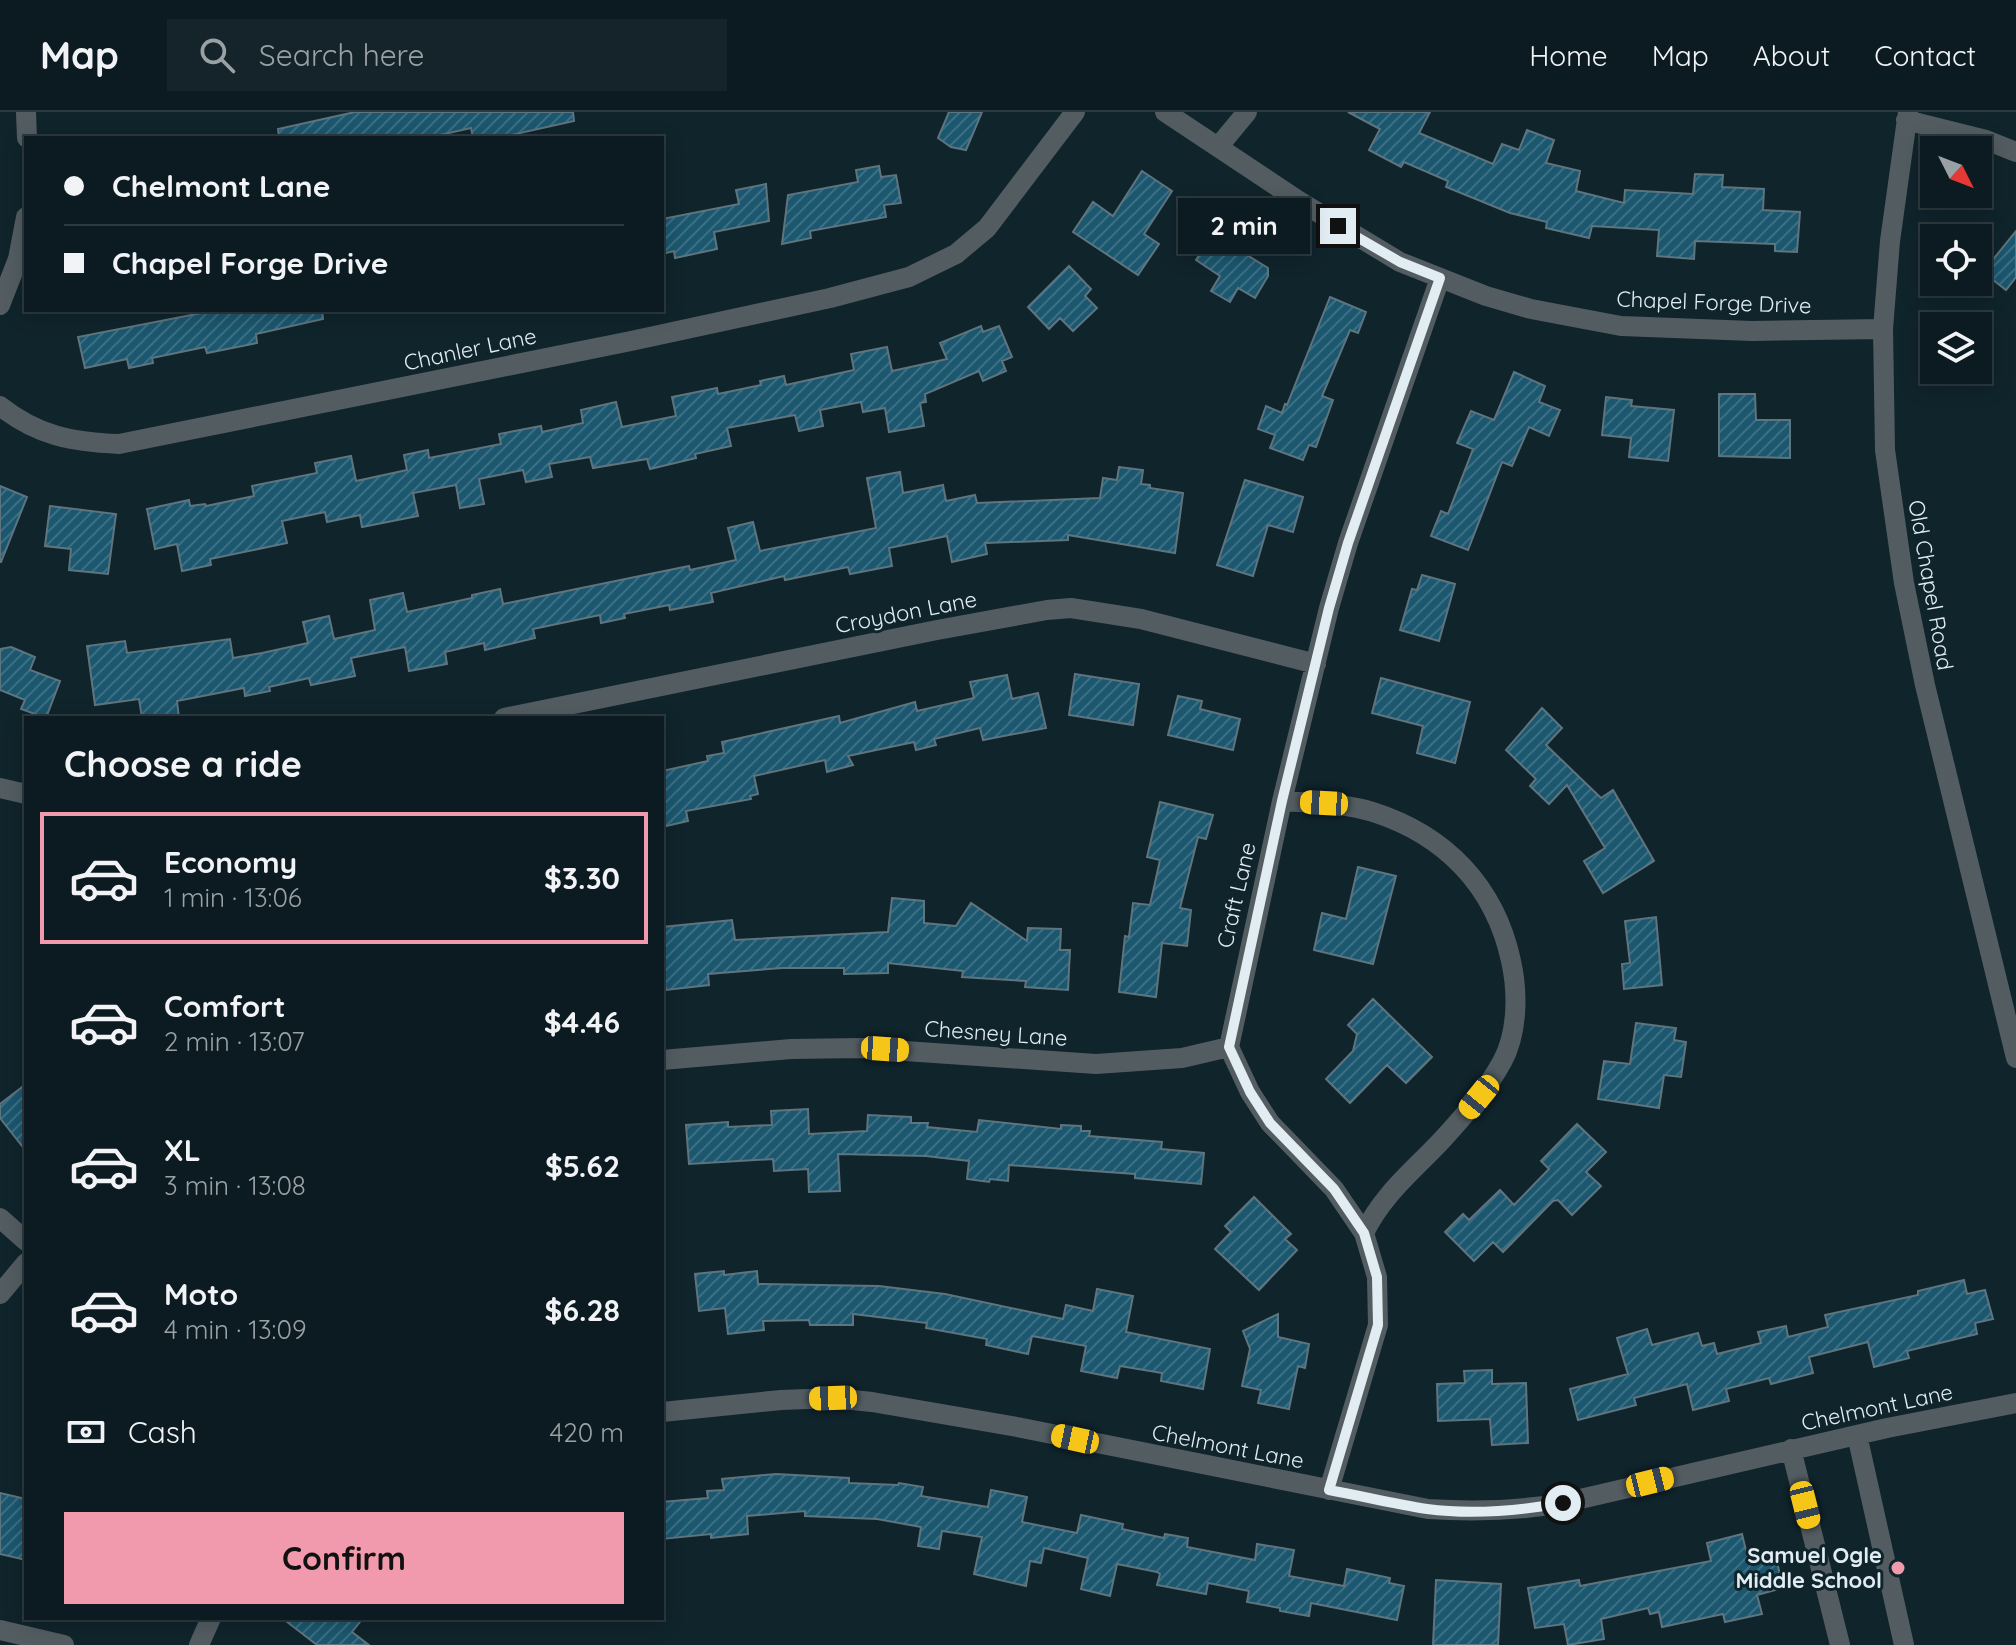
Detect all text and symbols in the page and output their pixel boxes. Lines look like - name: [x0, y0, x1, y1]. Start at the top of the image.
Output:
- search box: [167, 19, 727, 91]
- text: Map: [40, 31, 119, 79]
- icon: search: [195, 33, 239, 77]
- text: Search here: [259, 36, 424, 74]
- text: Home: [1529, 38, 1608, 73]
- text: Map: [1652, 38, 1709, 73]
- text: About: [1753, 38, 1830, 73]
- text: Contact: [1874, 38, 1976, 73]
- north arrow: [1920, 136, 1992, 208]
- map controls: [1920, 136, 1992, 384]
- text: Chelmont Lane: [112, 167, 330, 205]
- callout: 2 min: [1178, 198, 1310, 254]
- route end: [1320, 208, 1356, 244]
- text: 2 min: [1210, 209, 1278, 242]
- button: locate: [1920, 224, 1992, 296]
- text: Chapel Forge Drive: [112, 244, 389, 282]
- street label: Chapel Forge Drive: [1616, 285, 1812, 319]
- button: layers: [1920, 312, 1992, 384]
- street label: Chanler Lane: [401, 321, 539, 377]
- street label: Old Chapel Road: [1902, 498, 1960, 672]
- street label: Croydon Lane: [833, 585, 979, 639]
- text: Choose a ride: [64, 741, 302, 786]
- car: [1299, 790, 1349, 816]
- street label: Craft Lane: [1210, 839, 1262, 951]
- icon: car: [68, 842, 140, 914]
- text: Economy: [164, 843, 297, 881]
- text: $3.30: [544, 859, 620, 897]
- text: 1 min · 13:06: [164, 881, 302, 914]
- icon: car: [68, 986, 140, 1058]
- text: Comfort: [164, 987, 285, 1025]
- text: $4.46: [544, 1003, 620, 1041]
- street label: Chesney Lane: [924, 1014, 1068, 1052]
- text: 2 min · 13:07: [164, 1025, 305, 1058]
- car: [860, 1035, 910, 1063]
- car: [1455, 1071, 1503, 1123]
- icon: car: [68, 1130, 140, 1202]
- text: XL: [164, 1131, 201, 1169]
- text: $5.62: [545, 1147, 620, 1185]
- text: 3 min · 13:08: [164, 1169, 306, 1202]
- icon: car: [68, 1274, 140, 1346]
- text: Moto: [164, 1275, 238, 1313]
- text: $6.28: [545, 1291, 620, 1329]
- text: 4 min · 13:09: [164, 1313, 306, 1346]
- street label: Chelmont Lane: [1799, 1377, 1955, 1437]
- car: [809, 1385, 857, 1411]
- icon: cash: [64, 1410, 108, 1454]
- text: Cash: [128, 1413, 197, 1451]
- text: 420 m: [550, 1416, 624, 1449]
- street label: Chelmont Lane: [1150, 1418, 1306, 1474]
- car: [1049, 1422, 1101, 1456]
- car: [1624, 1465, 1676, 1499]
- car: [1788, 1479, 1822, 1531]
- route start: [1545, 1485, 1581, 1521]
- button: Confirm: [64, 1512, 624, 1604]
- place label: Samuel Ogle Middle School: [1735, 1541, 1882, 1594]
- marker: Samuel Ogle Middle School: [1889, 1559, 1907, 1577]

